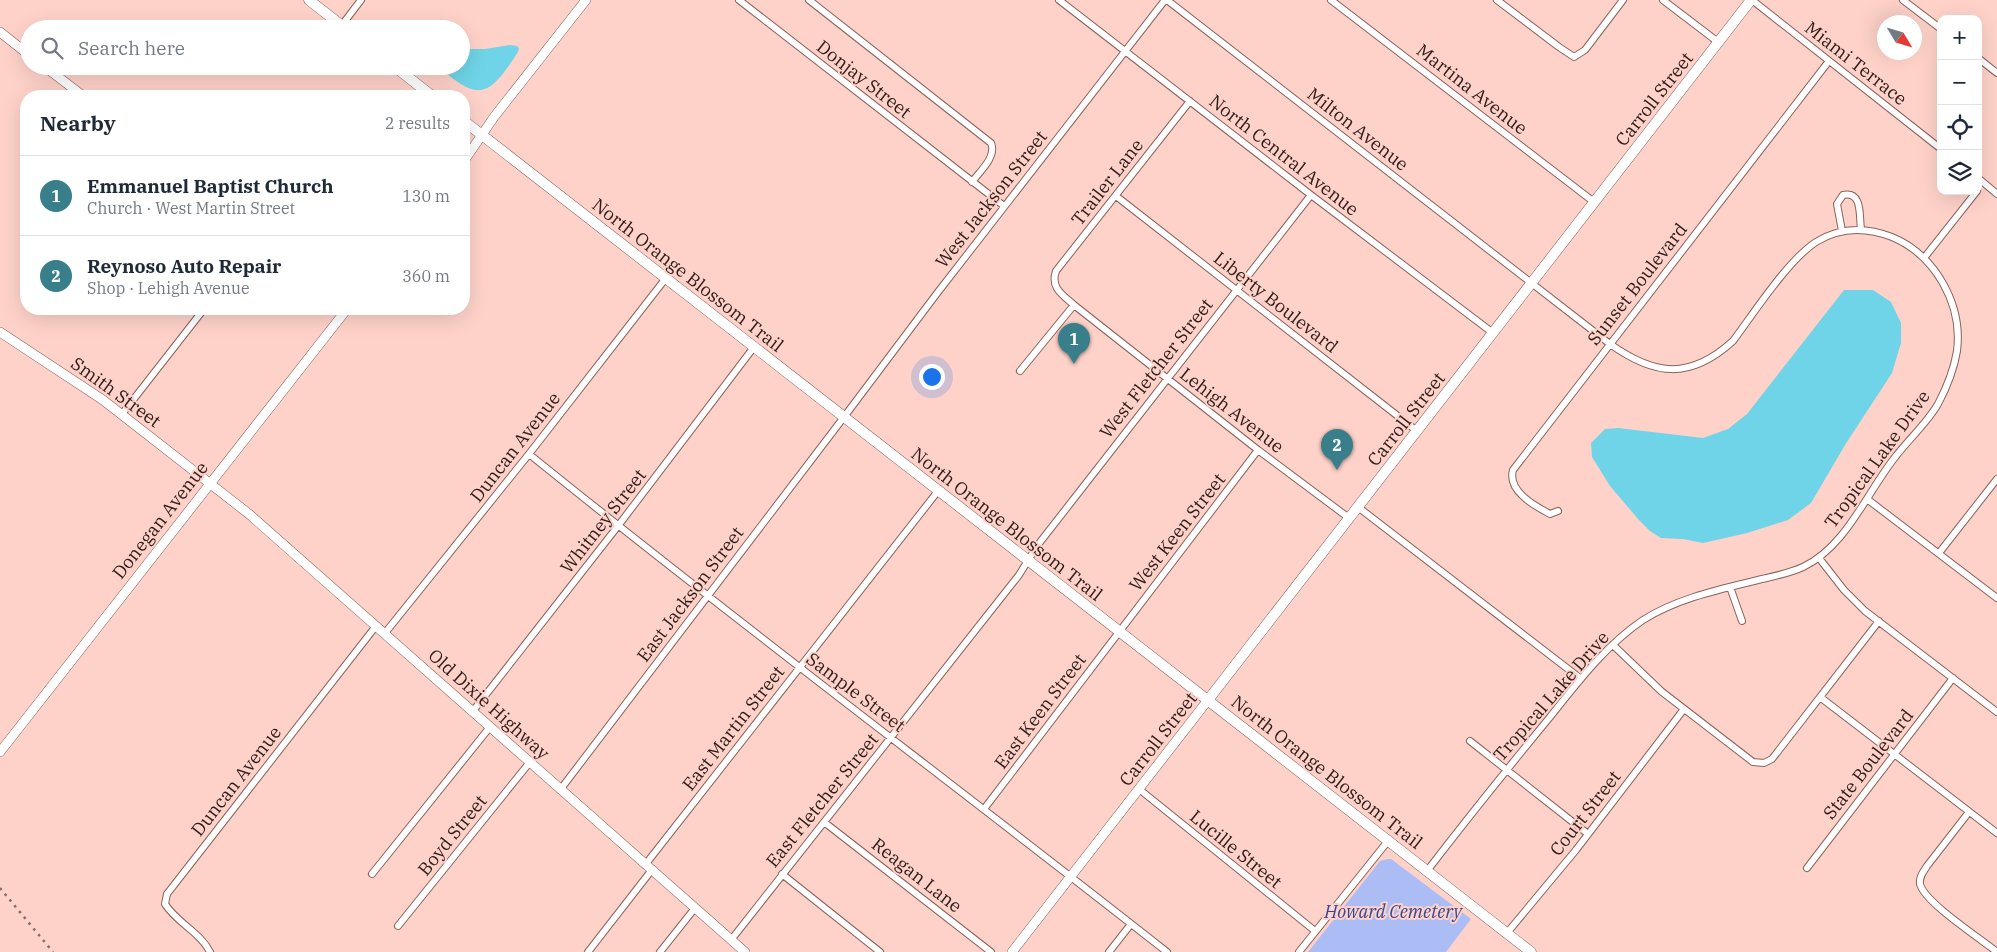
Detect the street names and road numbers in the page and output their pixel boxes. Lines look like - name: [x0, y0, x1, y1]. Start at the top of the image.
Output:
- street label: Miami Terrace: [1800, 16, 1912, 110]
- street label: Donjay Street: [812, 35, 916, 123]
- street label: Martina Avenue: [1412, 39, 1532, 139]
- street label: Carroll Street: [1610, 47, 1698, 151]
- street label: Milton Avenue: [1303, 82, 1413, 176]
- street label: North Central Avenue: [1205, 89, 1363, 221]
- street label: West Jackson Street: [930, 126, 1052, 272]
- street label: Trailer Lane: [1066, 134, 1148, 230]
- street label: North Orange Blossom Trail: [588, 193, 788, 357]
- street label: Sunset Boulevard: [1582, 218, 1692, 350]
- street label: Liberty Boulevard: [1209, 246, 1343, 358]
- street label: West Fletcher Street: [1094, 294, 1218, 442]
- street label: Smith Street: [66, 352, 166, 432]
- street label: Lehigh Avenue: [1175, 362, 1289, 458]
- street label: Carroll Street: [1362, 367, 1450, 471]
- street label: Tropical Lake Drive: [1819, 386, 1935, 532]
- street label: Duncan Avenue: [465, 387, 565, 507]
- street label: North Orange Blossom Trail: [907, 442, 1107, 606]
- street label: Donegan Avenue: [107, 457, 213, 583]
- street label: Whitney Street: [555, 464, 651, 578]
- street label: West Keen Street: [1124, 468, 1230, 596]
- street label: East Jackson Street: [632, 522, 748, 666]
- street label: Tropical Lake Drive: [1488, 626, 1614, 766]
- street label: Old Dixie Highway: [424, 644, 555, 765]
- street label: Sample Street: [802, 647, 910, 737]
- street label: East Keen Street: [989, 649, 1091, 773]
- street label: East Martin Street: [677, 661, 789, 795]
- street label: Carroll Street: [1114, 687, 1202, 791]
- street label: North Orange Blossom Trail: [1227, 690, 1427, 854]
- street label: State Boulevard: [1818, 704, 1918, 824]
- street label: Duncan Avenue: [186, 721, 286, 841]
- street label: East Fletcher Street: [761, 728, 883, 872]
- street label: Court Street: [1545, 766, 1625, 860]
- street label: Boyd Street: [412, 790, 492, 880]
- street label: Lucille Street: [1185, 805, 1287, 893]
- street label: Reagan Lane: [867, 833, 967, 917]

